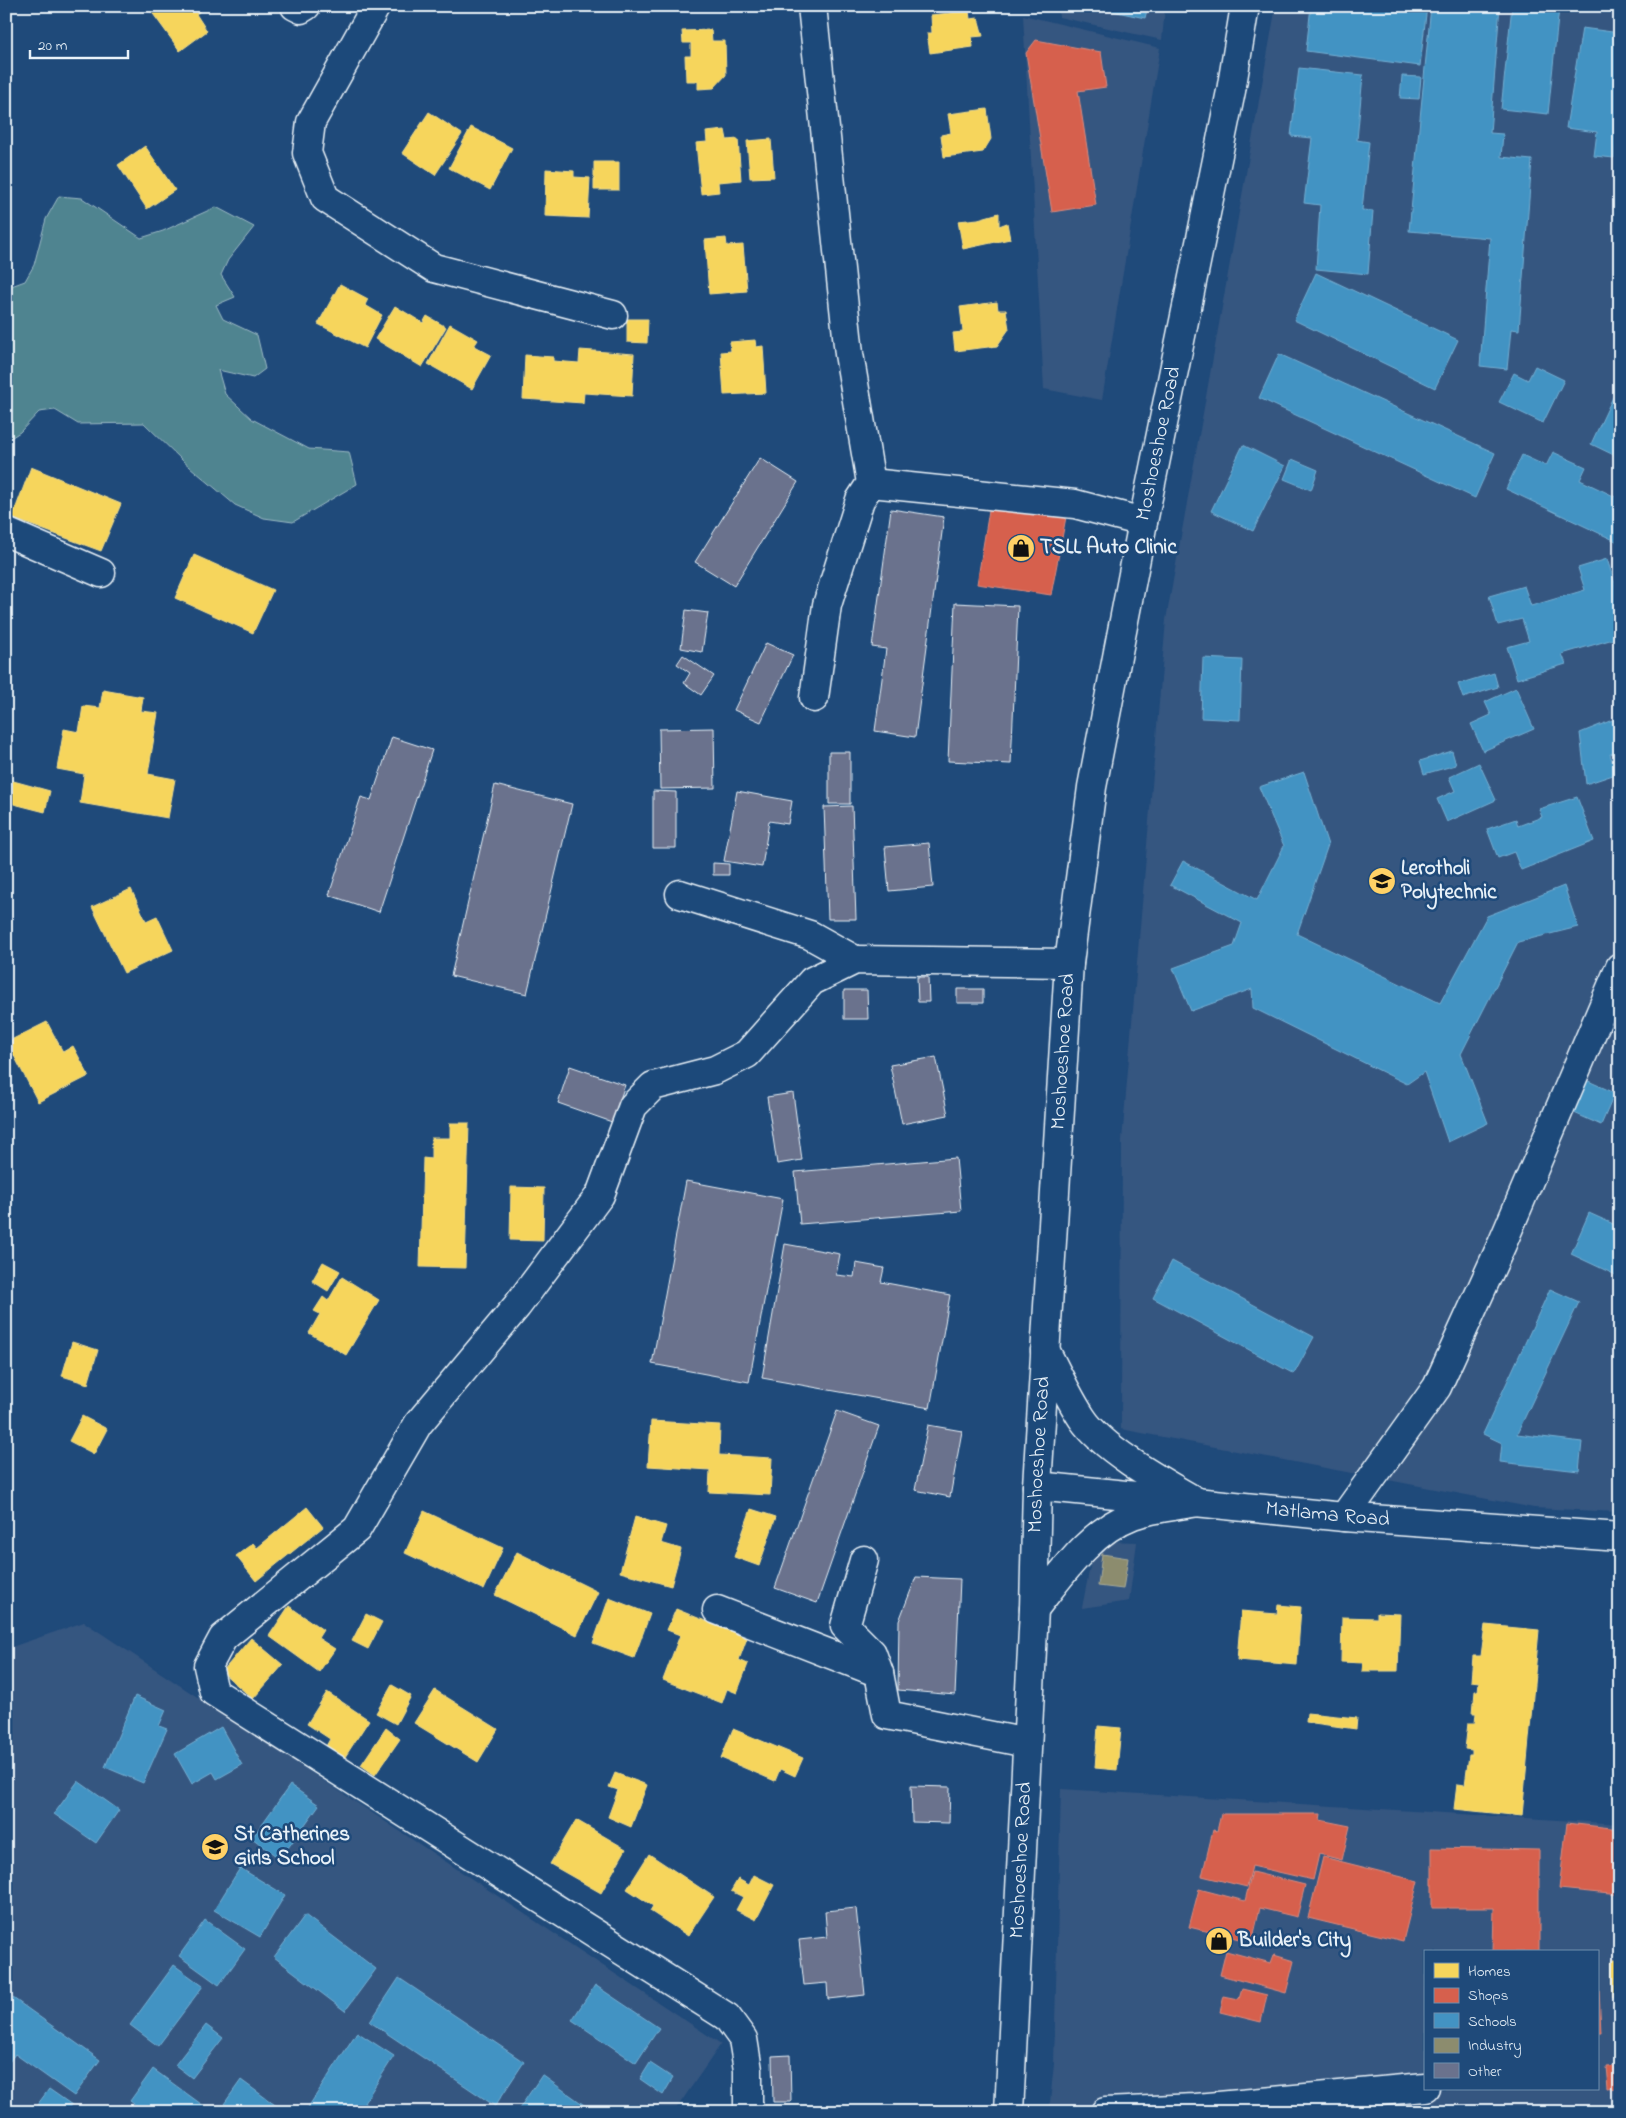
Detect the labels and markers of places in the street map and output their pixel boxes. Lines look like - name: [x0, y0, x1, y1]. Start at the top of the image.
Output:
- shop icon: TSLL Auto Clinic: [1006, 533, 1036, 563]
- place label: TSLL Auto Clinic: [1040, 533, 1177, 563]
- place label: Lerotholi Polytechnic: [1401, 854, 1497, 910]
- school or university icon: Lerotholi Polytechnic: [1367, 866, 1397, 896]
- place label: St Catherines Girls School: [234, 1820, 350, 1874]
- school or university icon: St Catherines Girls School: [200, 1832, 230, 1862]
- shop icon: Builder's City: [1204, 1926, 1234, 1956]
- place label: Builder's City: [1237, 1926, 1352, 1958]

